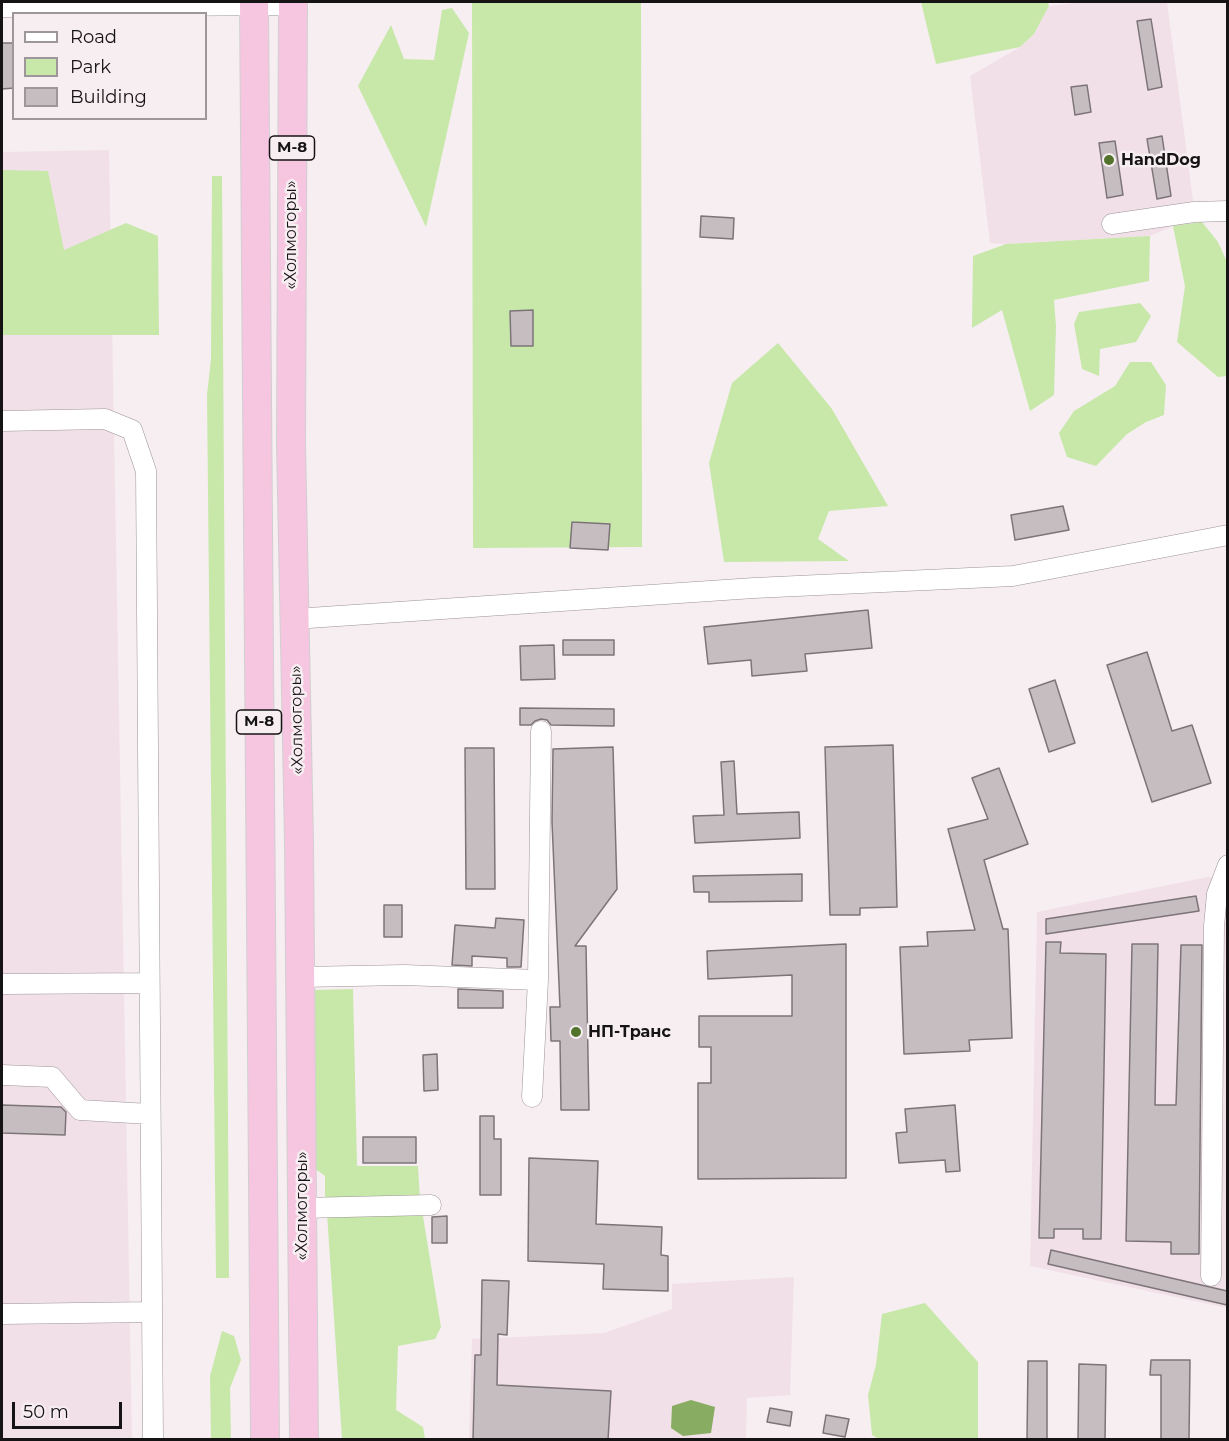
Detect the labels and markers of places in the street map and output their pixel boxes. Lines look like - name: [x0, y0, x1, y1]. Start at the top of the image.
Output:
- place label: HandDog: [1121, 150, 1201, 170]
- marker: HandDog: [1102, 153, 1116, 167]
- place label: НП-Транс: [588, 1022, 671, 1042]
- marker: НП-Транс: [569, 1025, 583, 1039]

